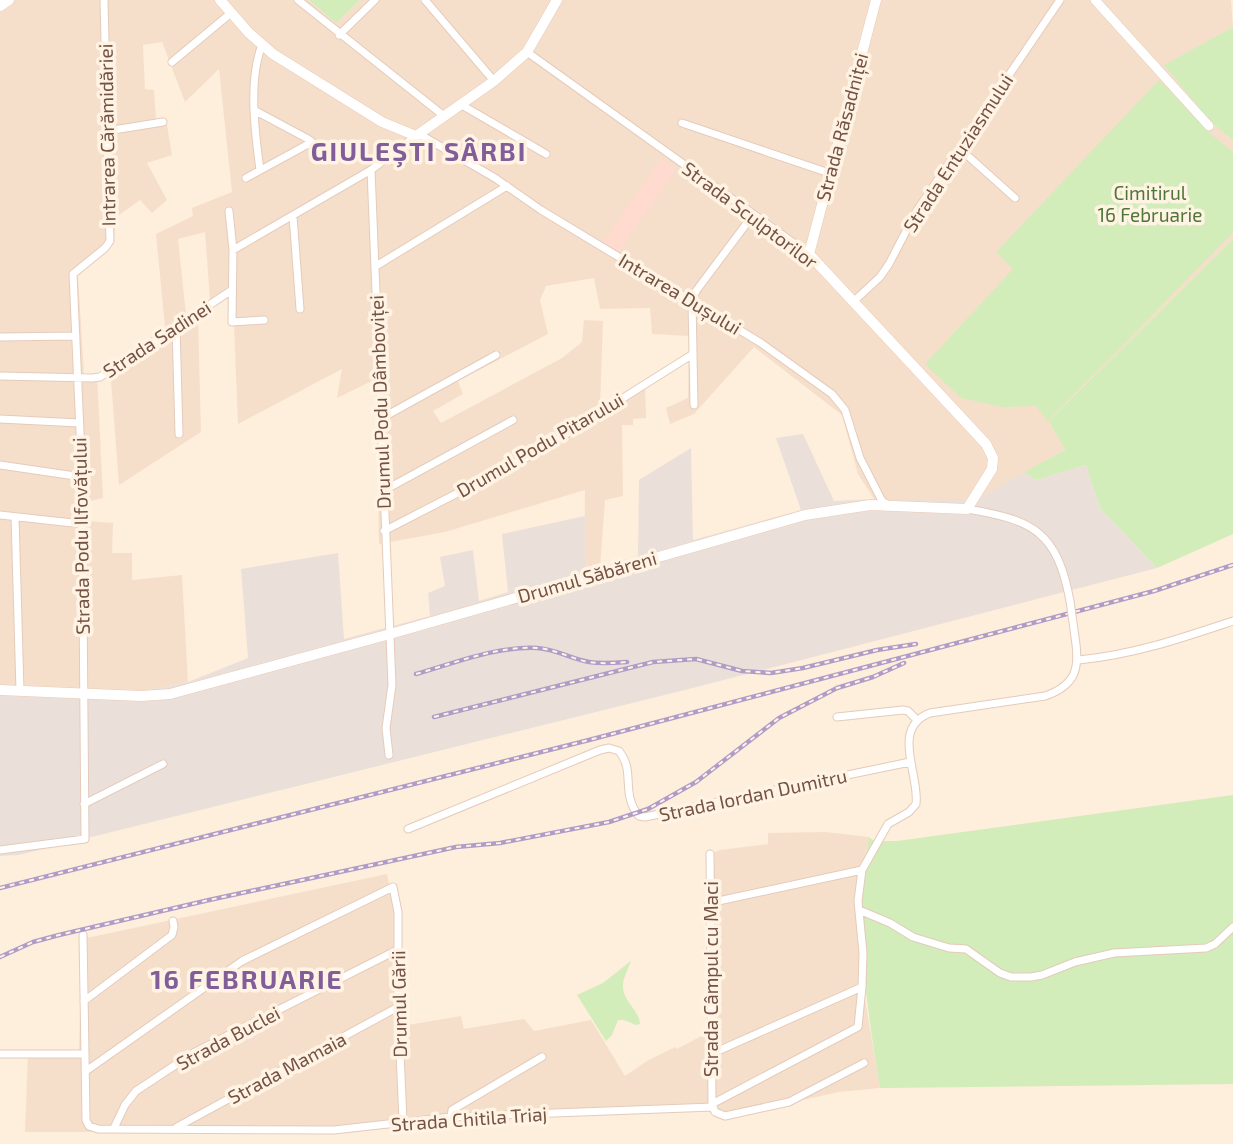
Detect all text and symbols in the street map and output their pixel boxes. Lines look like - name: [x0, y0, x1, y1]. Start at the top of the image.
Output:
- street label: Intrarea Cărămidăriei: [93, 43, 120, 227]
- street label: Strada Răsadniței: [811, 50, 874, 204]
- street label: Strada Entuziasmului: [898, 69, 1017, 236]
- district label: GIULEŞTI SÂRBI: [311, 135, 527, 168]
- street label: Strada Sculptorilor: [678, 156, 823, 273]
- park label: Cimitirul 16 Februarie: [1097, 181, 1203, 226]
- street label: Intrarea Dușului: [614, 248, 746, 341]
- street label: Strada Sadinei: [98, 295, 215, 382]
- street label: Drumul Podu Dâmboviței: [364, 295, 397, 509]
- street label: Drumul Podu Pitarului: [452, 387, 627, 502]
- street label: Strada Podu Ilfovățului: [67, 437, 96, 635]
- street label: Drumul Săbăreni: [515, 546, 659, 607]
- street label: Strada Iordan Dumitru: [657, 763, 849, 826]
- street label: Strada Câmpul cu Maci: [699, 881, 722, 1077]
- street label: Drumul Gării: [386, 950, 411, 1058]
- district label: 16 FEBRUARIE: [150, 963, 344, 994]
- street label: Strada Buclei: [172, 1001, 283, 1074]
- street label: Strada Mamaia: [224, 1027, 350, 1108]
- street label: Strada Chitila Triaj: [390, 1102, 548, 1135]

